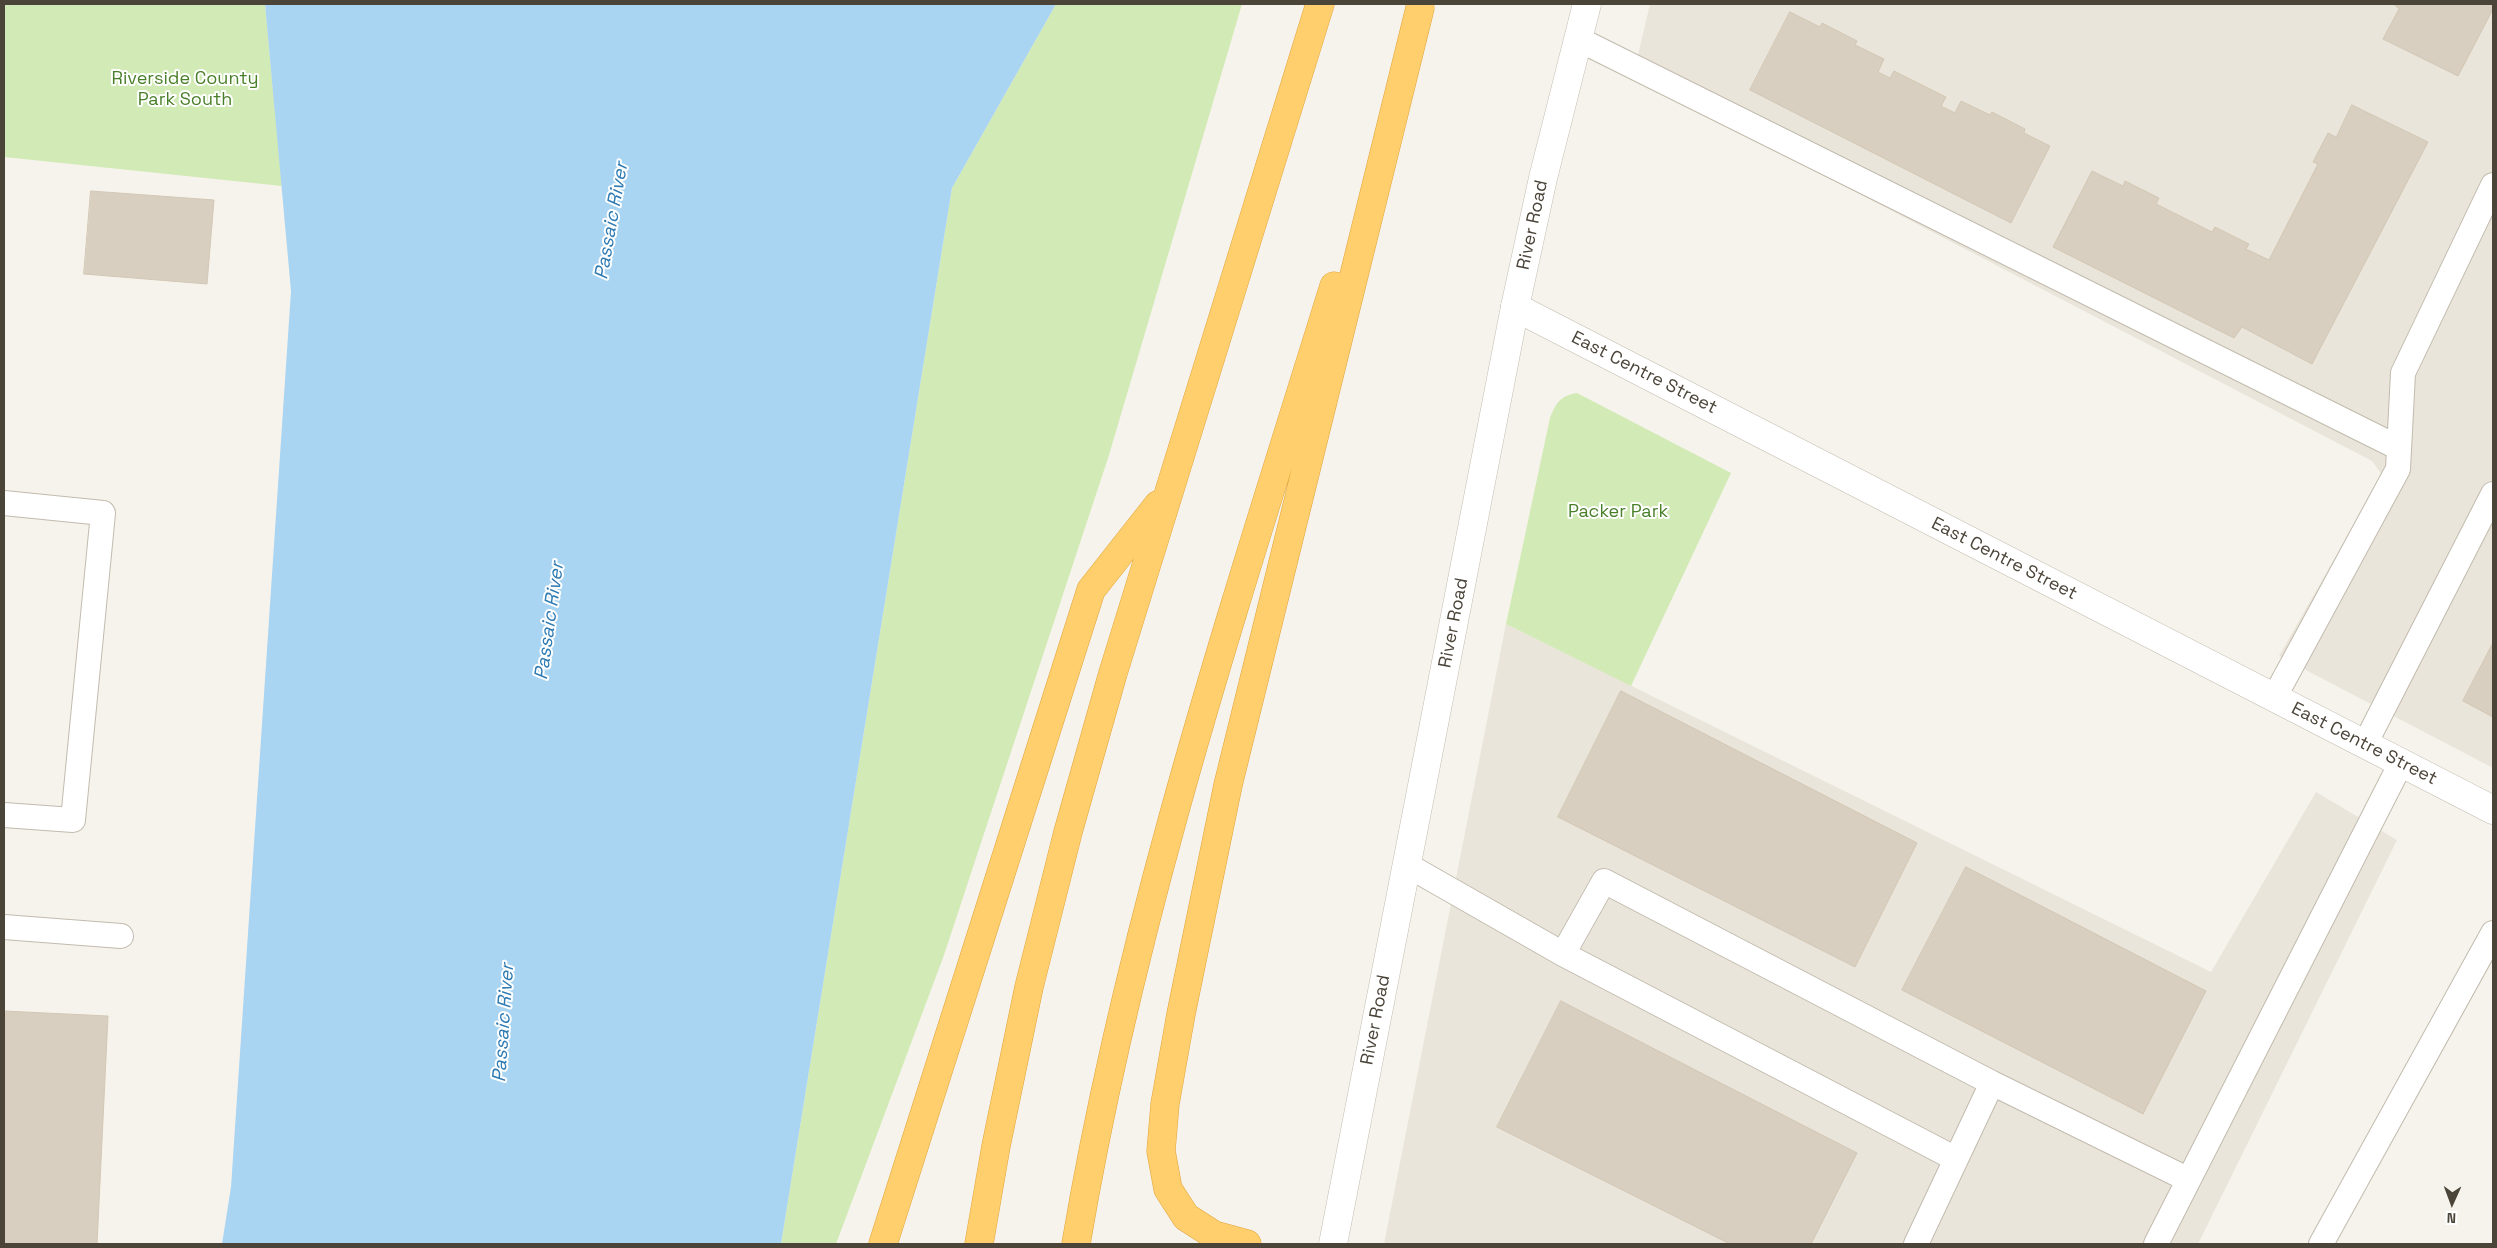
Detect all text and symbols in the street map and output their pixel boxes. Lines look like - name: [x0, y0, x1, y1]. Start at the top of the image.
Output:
- park label: Riverside County Park South: [112, 68, 258, 110]
- water label: Passaic River: [590, 161, 634, 281]
- street label: River Road: [1513, 178, 1553, 272]
- street label: East Centre Street: [1568, 327, 1720, 419]
- park label: Packer Park: [1568, 501, 1668, 523]
- street label: East Centre Street: [1928, 513, 2080, 605]
- water label: Passaic River: [530, 561, 570, 681]
- street label: River Road: [1435, 576, 1473, 670]
- street label: East Centre Street: [2288, 698, 2440, 790]
- water label: Passaic River: [488, 963, 520, 1083]
- street label: River Road: [1357, 973, 1395, 1067]
- north arrow: [2427, 1178, 2477, 1228]
- text: N: [2446, 1209, 2456, 1227]

